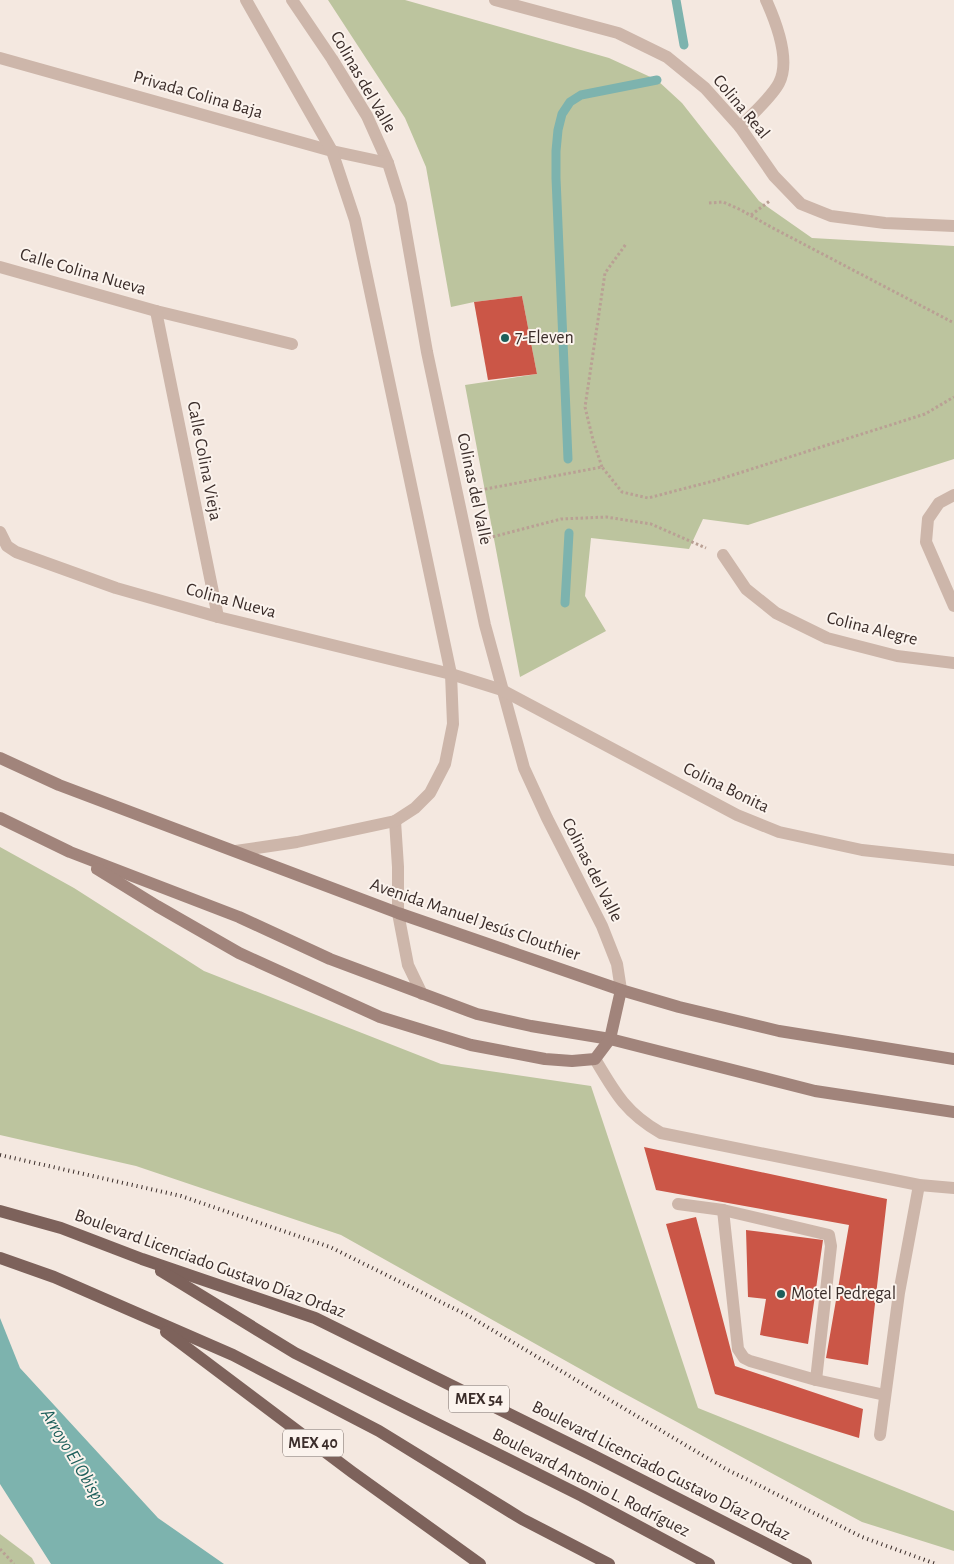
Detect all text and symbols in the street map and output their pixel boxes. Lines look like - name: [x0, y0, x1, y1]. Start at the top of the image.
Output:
- street label: Colinas del Valle: [327, 28, 399, 136]
- street label: Privada Colina Baja: [131, 68, 265, 122]
- street label: Colina Real: [709, 71, 773, 143]
- street label: Calle Colina Nueva: [18, 245, 148, 299]
- place label: 7-Eleven: [515, 329, 574, 347]
- marker: 7-Eleven: [499, 332, 511, 344]
- street label: Calle Colina Vieja: [184, 400, 224, 522]
- street label: Colinas del Valle: [453, 432, 495, 546]
- street label: Colina Nueva: [184, 580, 278, 622]
- street label: Colina Alegre: [825, 609, 919, 649]
- street label: Colina Bonita: [680, 760, 772, 816]
- street label: Colinas del Valle: [558, 815, 626, 925]
- street label: Avenida Manuel Jesús Clouthier: [368, 876, 582, 964]
- street label: Boulevard Licenciado Gustavo Díaz Ordaz: [72, 1206, 348, 1322]
- place label: Motel Pedregal: [791, 1285, 896, 1303]
- marker: Motel Pedregal: [775, 1288, 787, 1300]
- road number: MEX 54: [449, 1386, 509, 1412]
- street label: Boulevard Licenciado Gustavo Díaz Ordaz: [529, 1398, 793, 1544]
- water label: Arroyo El Obispo: [37, 1405, 111, 1511]
- street label: Boulevard Antonio L. Rodríguez: [489, 1425, 693, 1541]
- road number: MEX 40: [283, 1430, 343, 1456]

